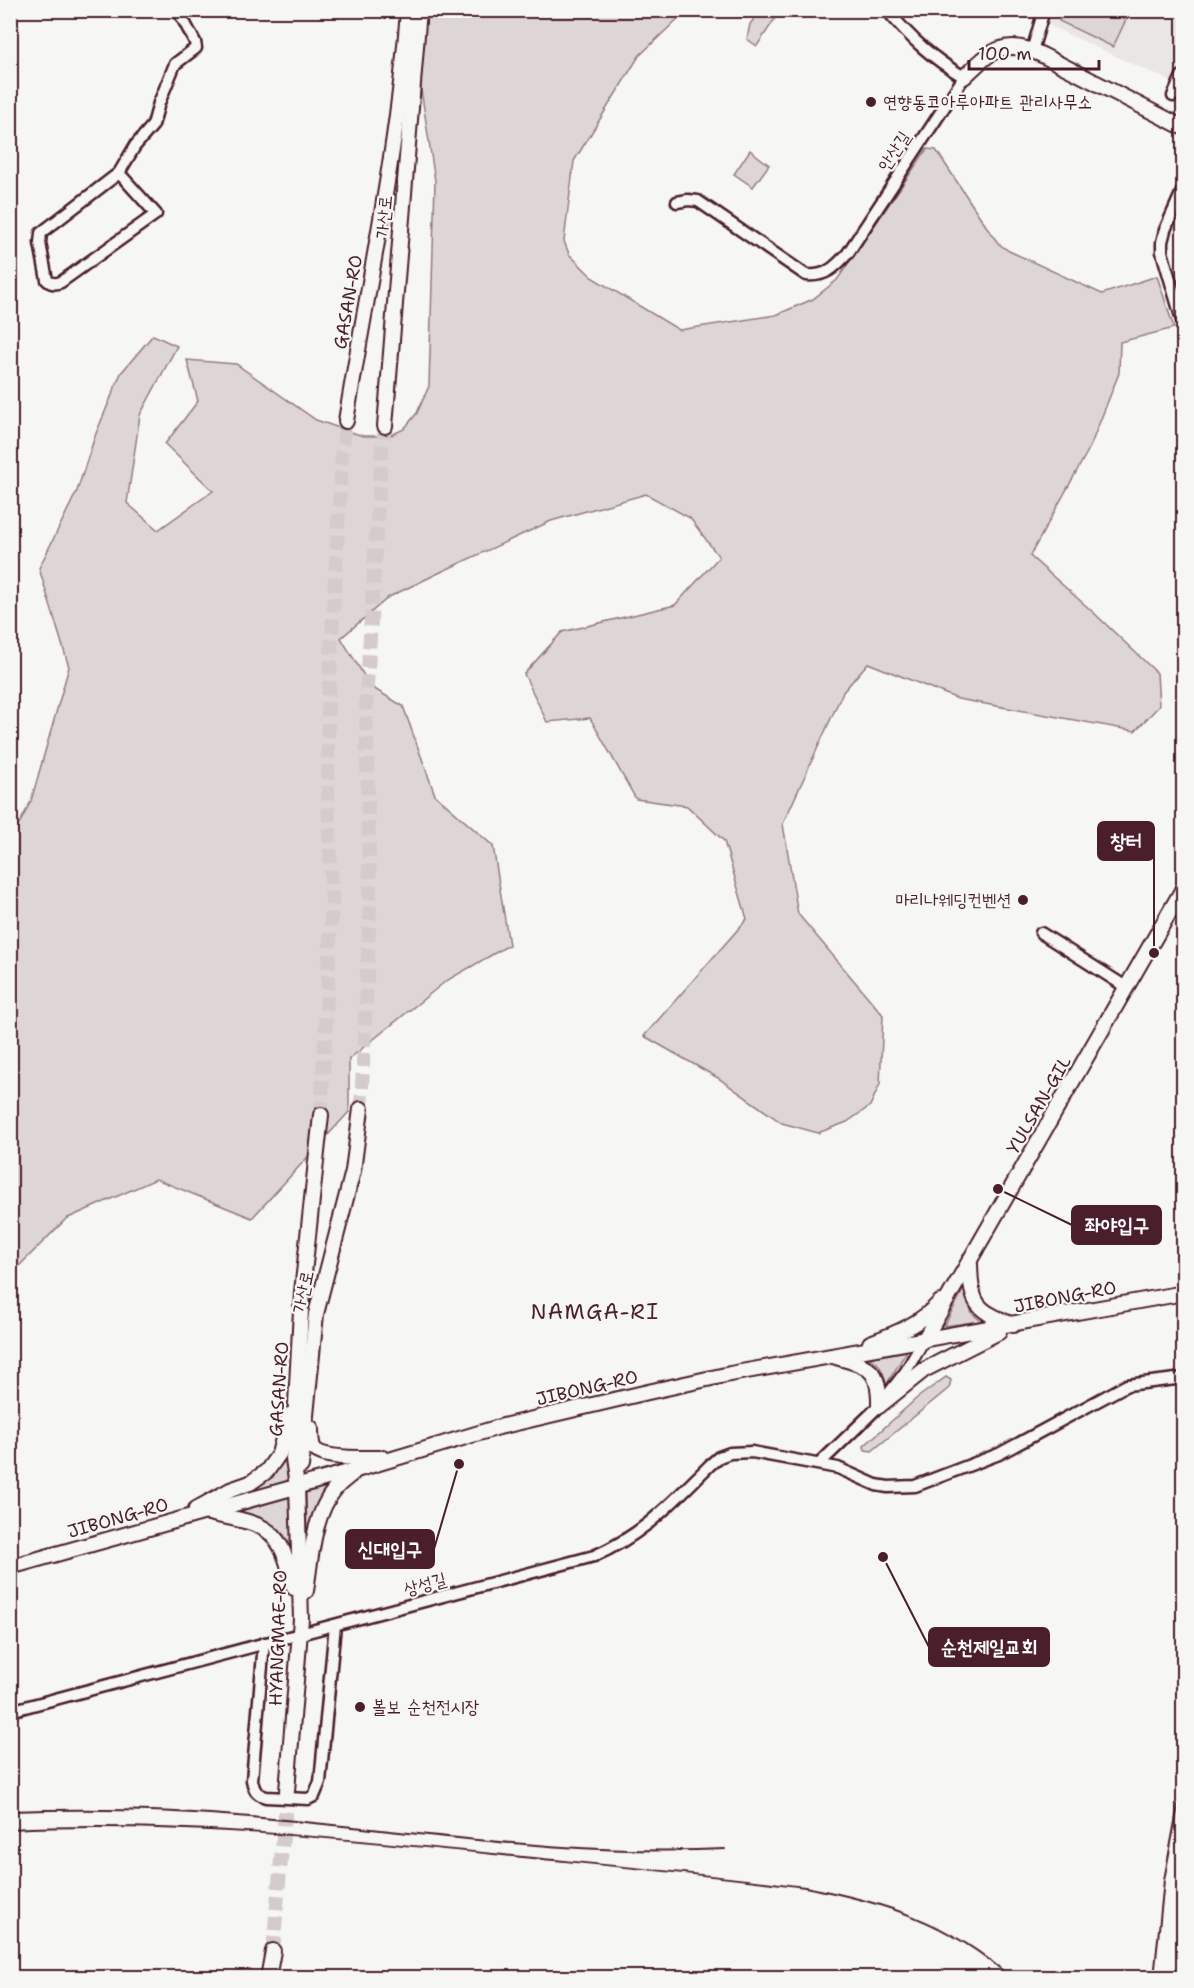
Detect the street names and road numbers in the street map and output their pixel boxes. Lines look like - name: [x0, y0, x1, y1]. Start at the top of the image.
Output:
- street label: 안산길: [872, 126, 916, 176]
- street label: 가산로: [370, 194, 398, 240]
- street label: GASAN-RO: [328, 253, 368, 351]
- street label: YULSAN-GIL: [1001, 1052, 1077, 1158]
- street label: 가산로: [287, 1268, 319, 1316]
- street label: JIBONG-RO: [1012, 1275, 1118, 1319]
- street label: GASAN-RO: [264, 1341, 294, 1437]
- street label: JIBONG-RO: [534, 1365, 640, 1411]
- street label: JIBONG-RO: [65, 1492, 171, 1544]
- street label: 상성길: [401, 1567, 450, 1601]
- street label: HYANGMAE-RO: [264, 1569, 292, 1707]

